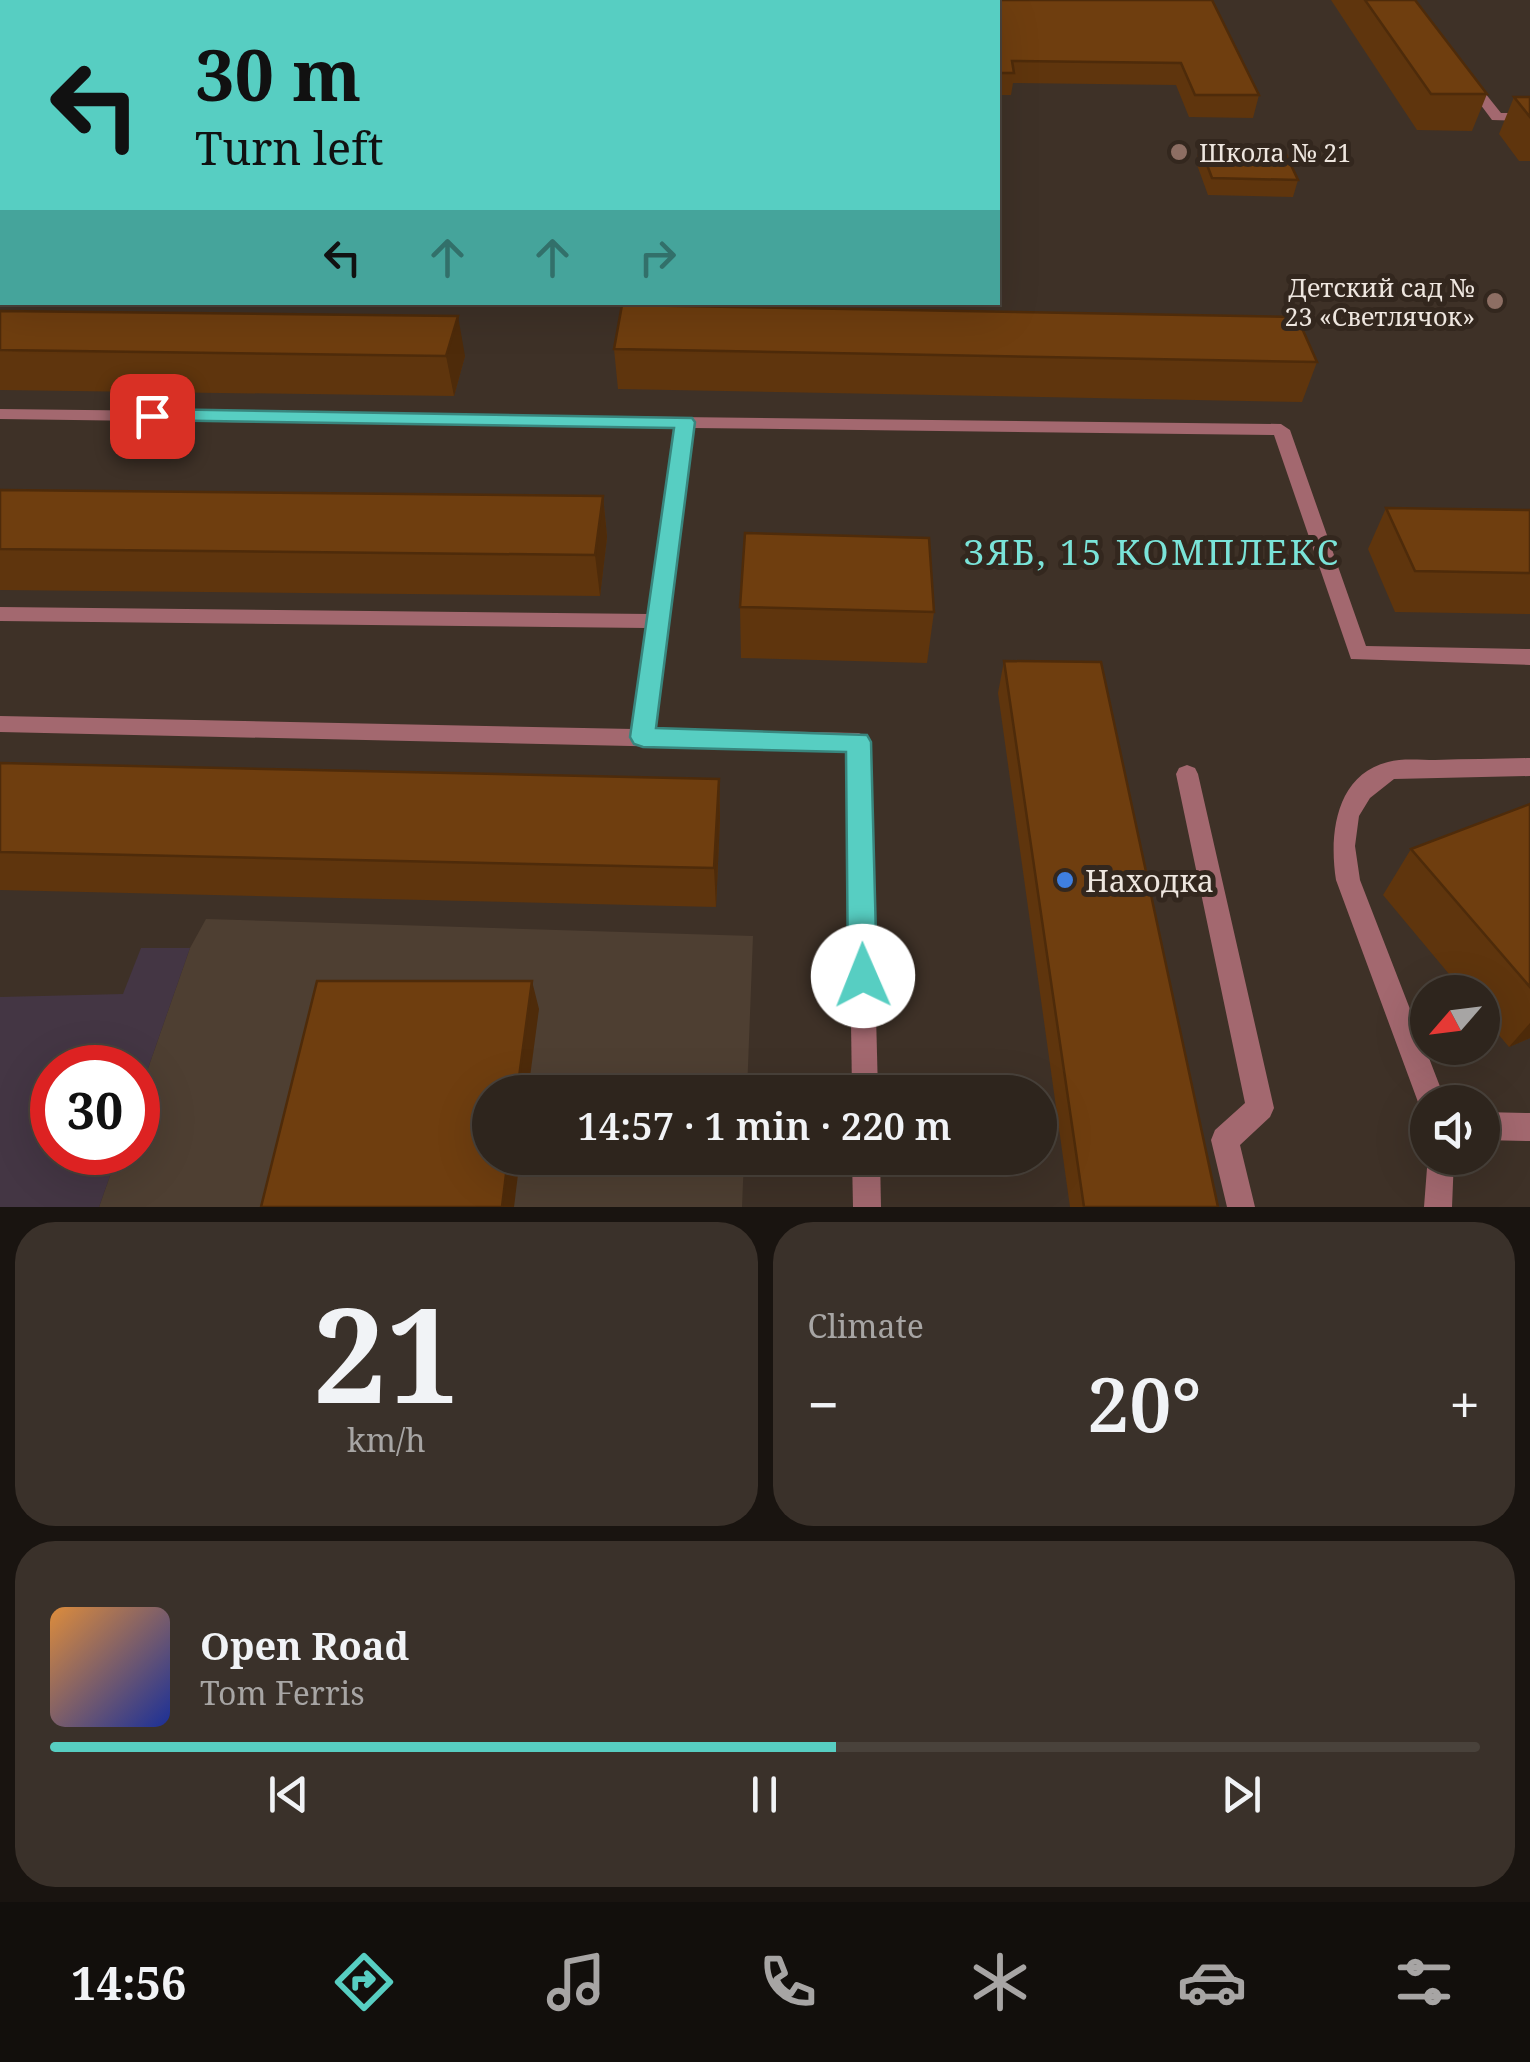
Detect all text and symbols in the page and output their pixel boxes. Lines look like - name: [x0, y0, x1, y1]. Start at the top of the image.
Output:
- text: 30 m: [195, 26, 361, 122]
- icon: left: [30, 40, 160, 170]
- text: Turn left: [195, 117, 384, 178]
- place label: Школа № 21: [1199, 135, 1351, 169]
- marker: Школа № 21: [1168, 141, 1190, 163]
- icon: left: [315, 230, 370, 285]
- icon: ahead: [420, 230, 475, 285]
- icon: ahead: [525, 230, 580, 285]
- icon: right: [630, 230, 685, 285]
- place label: Детский сад № 23 «Светлячок»: [1284, 270, 1475, 333]
- marker: Детский сад № 23 «Светлячок»: [1484, 290, 1506, 312]
- pin: [110, 374, 195, 459]
- icon: arrive: [125, 389, 180, 444]
- district label: ЗЯБ, 15 КОМПЛЕКС: [963, 528, 1341, 575]
- place label: Находка: [1085, 860, 1214, 901]
- marker: Находка: [1054, 869, 1076, 891]
- position arrow: [811, 924, 915, 1028]
- north arrow: [1410, 975, 1500, 1065]
- map controls: [1410, 975, 1500, 1175]
- speed limit sign: 30: [30, 1045, 160, 1175]
- button: sound: [1410, 1085, 1500, 1175]
- text: 14:57 · 1 min · 220 m: [577, 1099, 952, 1151]
- text: 21: [313, 1264, 460, 1441]
- text: Climate: [808, 1304, 924, 1347]
- text: 20°: [1087, 1352, 1202, 1454]
- text: −: [808, 1366, 839, 1441]
- text: +: [1449, 1366, 1480, 1441]
- text: km/h: [347, 1418, 426, 1461]
- text: Open Road: [200, 1619, 409, 1671]
- text: Tom Ferris: [200, 1671, 365, 1714]
- icon: previous: [261, 1767, 316, 1822]
- icon: pause: [737, 1767, 792, 1822]
- icon: next: [1214, 1767, 1269, 1822]
- icon: directions: [329, 1947, 399, 2017]
- icon: music: [541, 1947, 611, 2017]
- icon: phone: [753, 1947, 823, 2017]
- icon: climate: [965, 1947, 1035, 2017]
- icon: car: [1177, 1947, 1247, 2017]
- icon: filters: [1389, 1947, 1459, 2017]
- text: 14:56: [71, 1952, 186, 2013]

